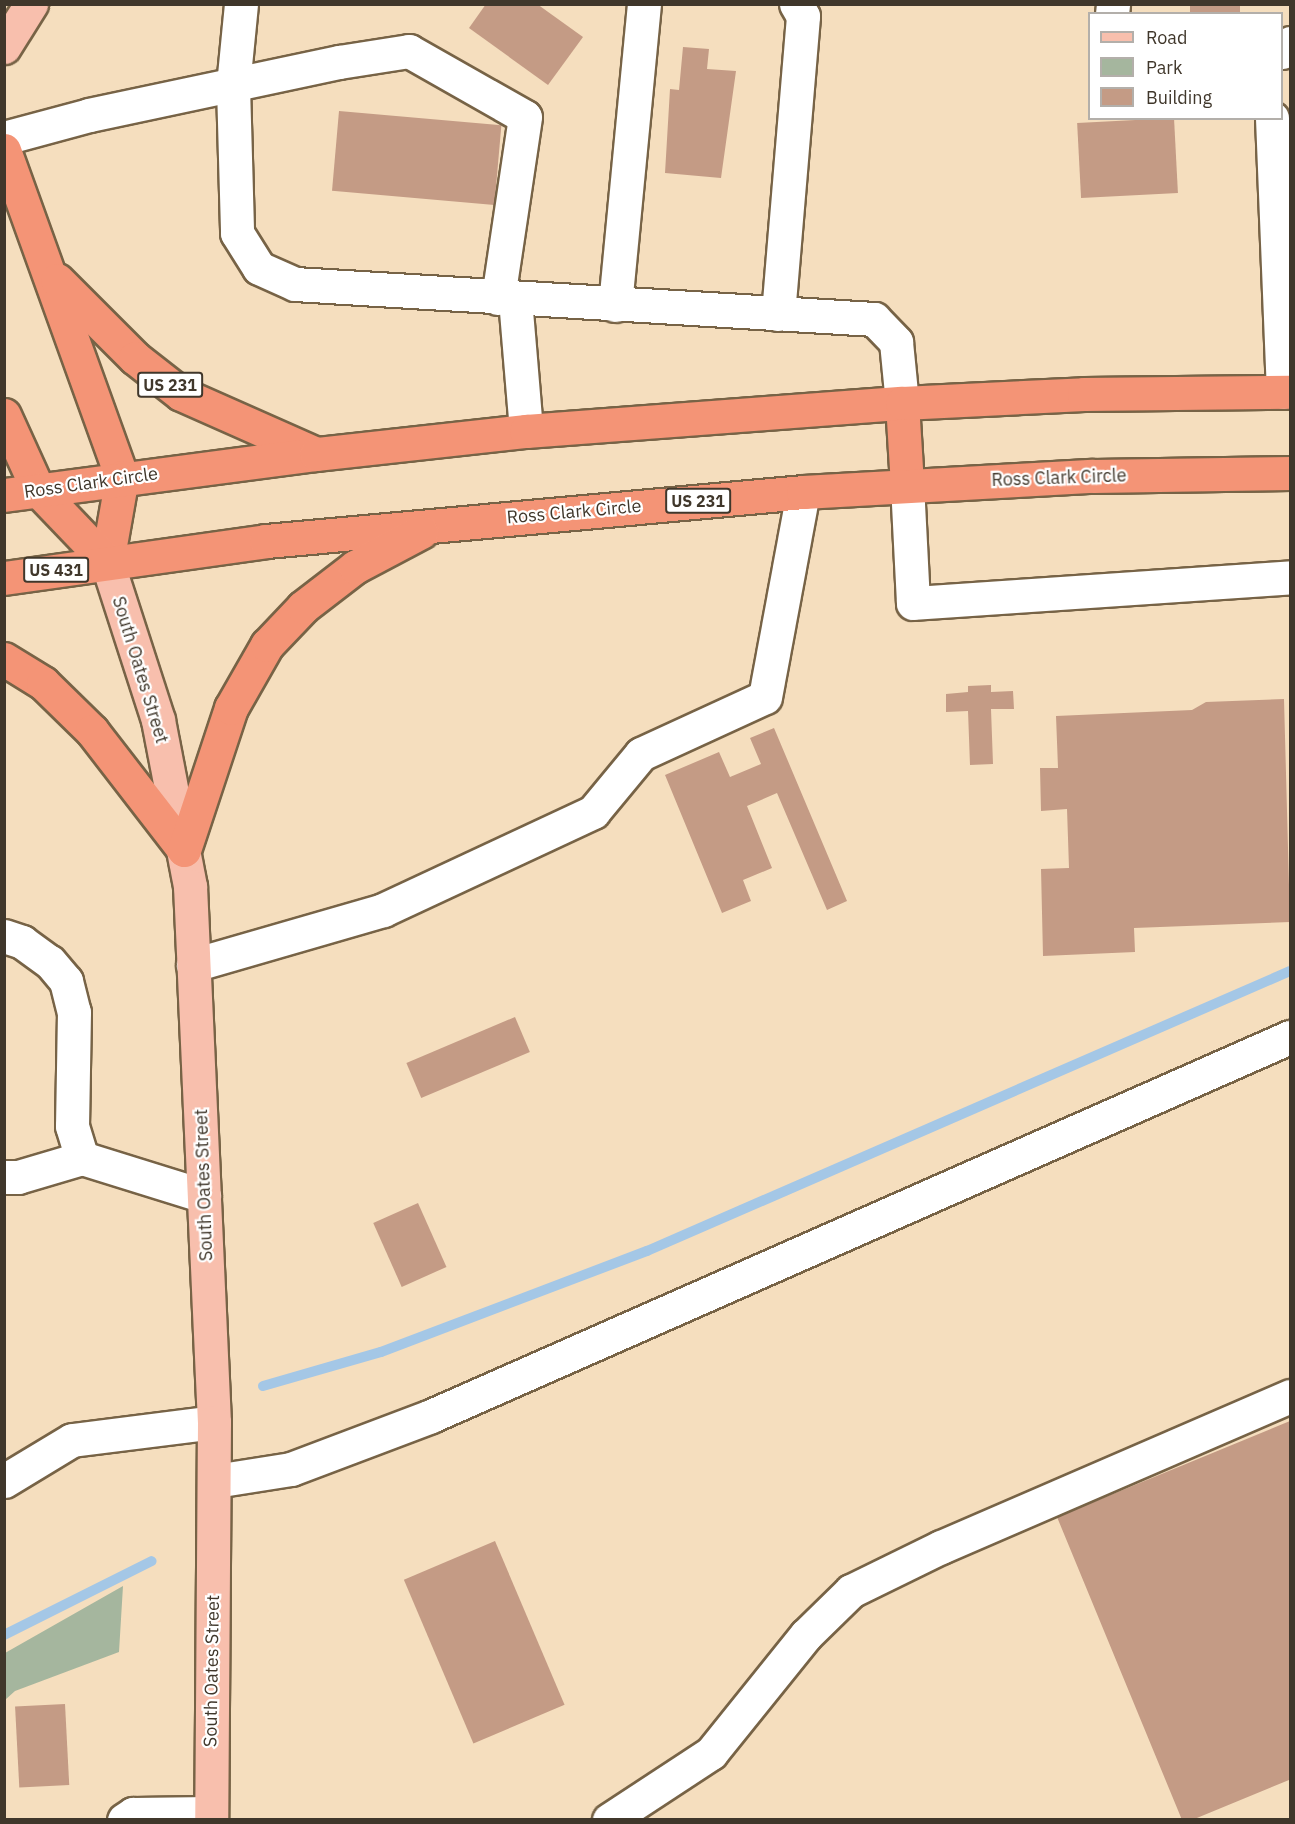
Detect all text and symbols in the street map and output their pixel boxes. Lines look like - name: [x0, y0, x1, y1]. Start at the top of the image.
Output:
- legend: [1088, 12, 1283, 120]
- text: Road: [1146, 26, 1187, 49]
- text: Park: [1146, 56, 1182, 79]
- text: Building: [1146, 86, 1212, 109]
- road number: US 231: [137, 372, 203, 398]
- street label: Ross Clark Circle: [23, 463, 159, 503]
- street label: Ross Clark Circle: [991, 465, 1127, 491]
- road number: US 231: [665, 488, 731, 514]
- street label: Ross Clark Circle: [506, 495, 642, 529]
- road number: US 431: [23, 557, 89, 583]
- street label: South Oates Street: [107, 594, 173, 746]
- street label: South Oates Street: [191, 1108, 217, 1262]
- street label: South Oates Street: [200, 1595, 224, 1747]

